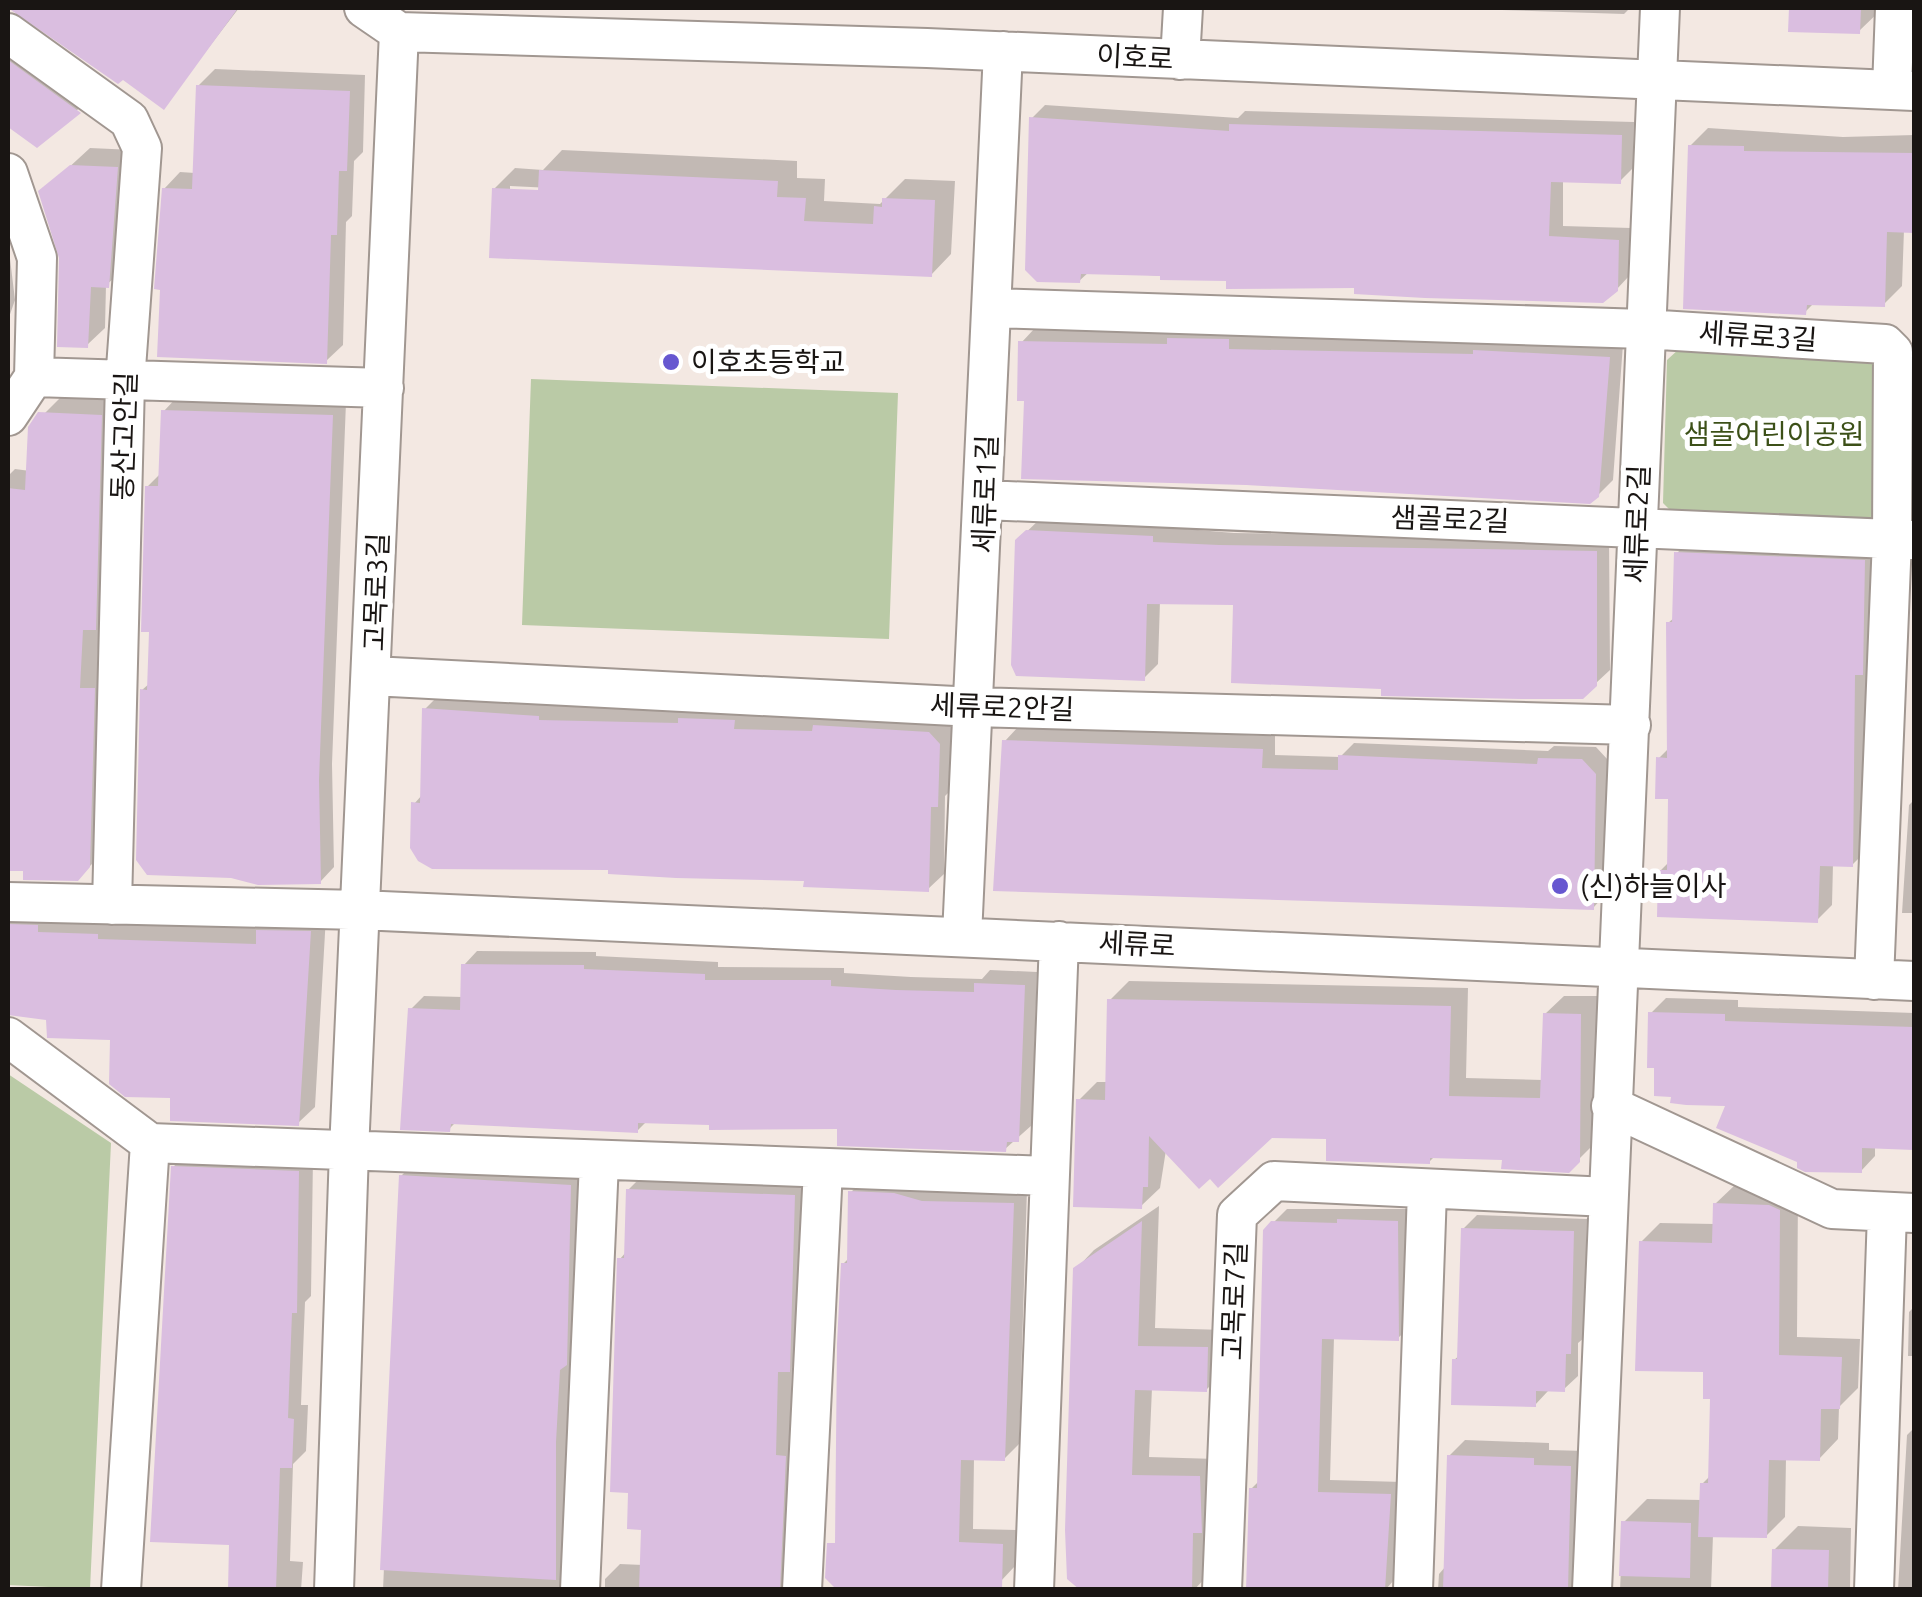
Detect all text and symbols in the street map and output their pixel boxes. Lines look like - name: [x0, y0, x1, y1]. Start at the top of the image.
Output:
- street label: 이호로: [1096, 39, 1174, 74]
- street label: 세류로3길: [1698, 316, 1818, 355]
- place label: 이호초등학교: [691, 346, 846, 377]
- marker: 이호초등학교: [660, 351, 682, 373]
- street label: 동산고안길: [106, 371, 141, 501]
- park label: 샘골어린이공원: [1684, 418, 1864, 449]
- street label: 세류로1길: [967, 434, 1002, 554]
- street label: 세류로2길: [1619, 464, 1654, 584]
- street label: 샘골로2길: [1390, 501, 1510, 536]
- street label: 고목로3길: [358, 532, 393, 652]
- street label: 세류로2안길: [929, 688, 1075, 725]
- place label: (신)하늘이사: [1580, 870, 1726, 902]
- marker: (신)하늘이사: [1549, 875, 1571, 897]
- street label: 세류로: [1098, 926, 1176, 961]
- street label: 고목로7길: [1216, 1241, 1251, 1361]

